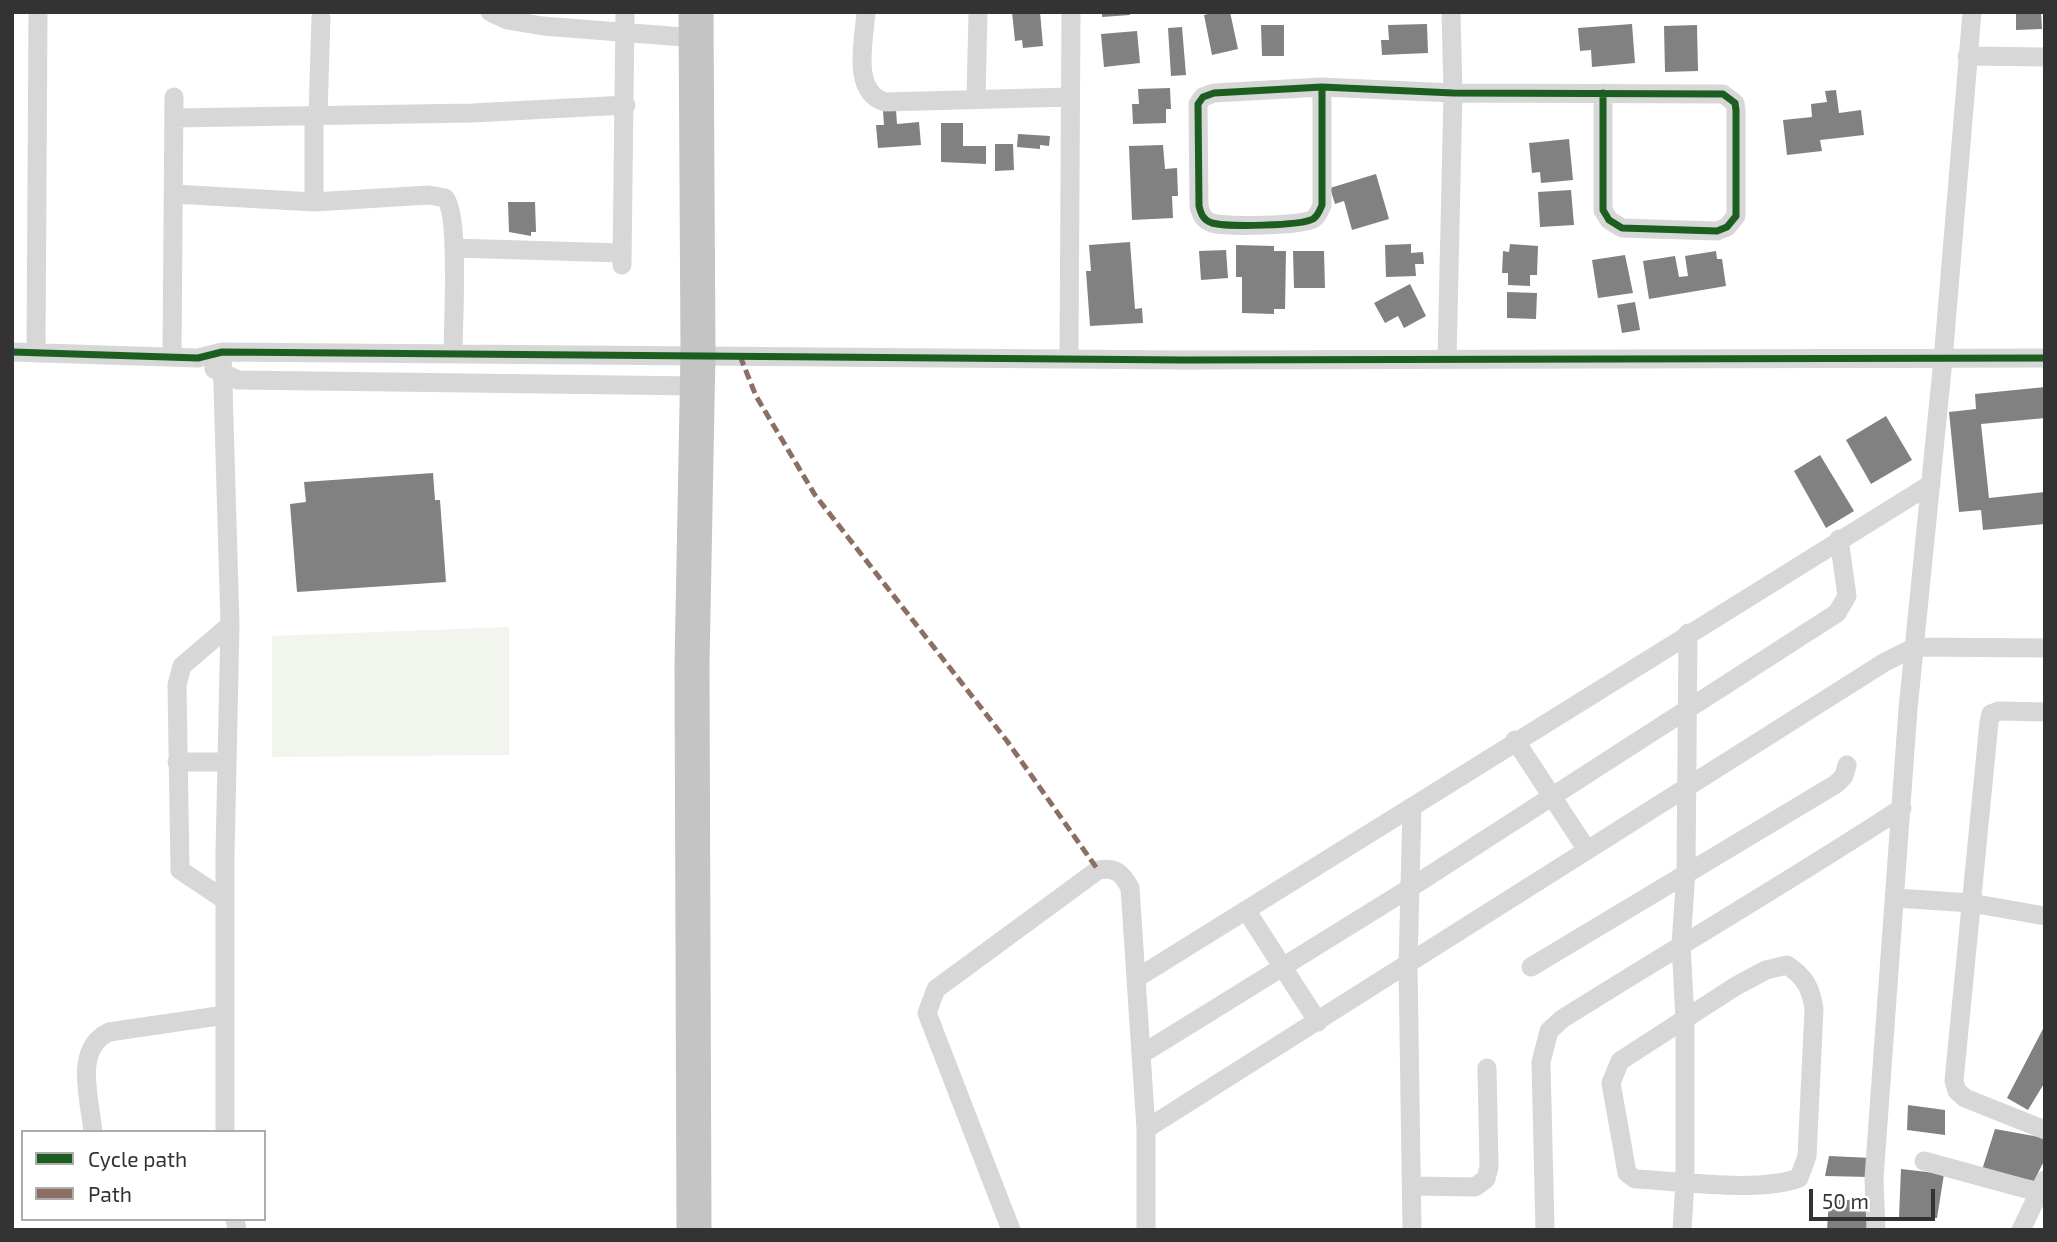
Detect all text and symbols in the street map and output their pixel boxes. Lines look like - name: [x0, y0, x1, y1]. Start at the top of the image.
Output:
- legend: [21, 1130, 266, 1221]
- text: Cycle path: [88, 1146, 187, 1171]
- scale bar: [1812, 1176, 1938, 1220]
- text: Path: [88, 1181, 132, 1206]
- text: 50 m: [1822, 1188, 1869, 1213]

